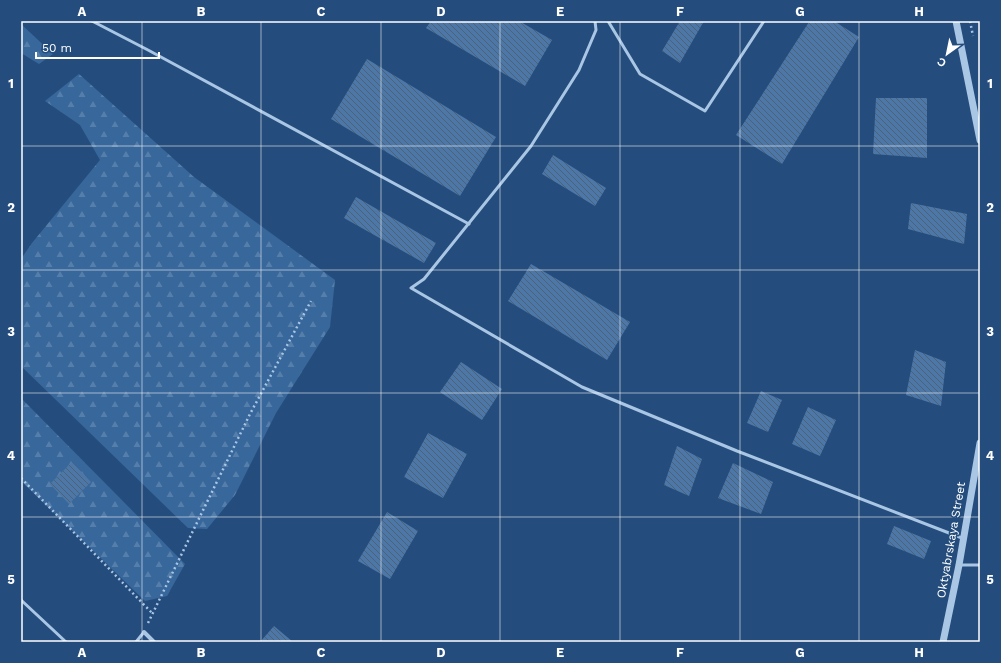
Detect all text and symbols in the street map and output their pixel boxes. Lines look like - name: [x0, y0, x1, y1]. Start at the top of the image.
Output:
- text: A: [78, 4, 87, 19]
- text: B: [197, 4, 206, 19]
- text: C: [317, 4, 326, 19]
- text: D: [436, 4, 446, 19]
- text: E: [556, 4, 564, 19]
- text: F: [676, 4, 684, 19]
- text: G: [795, 4, 805, 19]
- text: H: [914, 4, 924, 19]
- scale bar: [36, 34, 159, 60]
- north arrow: [927, 34, 967, 74]
- text: 50 m: [42, 41, 72, 55]
- text: С: [935, 54, 949, 70]
- text: 1: [8, 76, 14, 91]
- text: 1: [987, 76, 993, 91]
- text: 2: [7, 200, 15, 215]
- text: 2: [986, 200, 994, 215]
- text: 3: [7, 324, 15, 339]
- text: 3: [986, 324, 994, 339]
- text: 4: [7, 448, 16, 463]
- text: 4: [986, 448, 995, 463]
- street label: Oktyabrskaya Street: [934, 481, 968, 599]
- text: 5: [7, 572, 15, 587]
- text: 5: [986, 572, 994, 587]
- text: A: [78, 645, 87, 660]
- text: B: [197, 645, 206, 660]
- text: C: [317, 645, 326, 660]
- text: D: [436, 645, 446, 660]
- text: E: [556, 645, 564, 660]
- text: F: [676, 645, 684, 660]
- text: G: [795, 645, 805, 660]
- text: H: [914, 645, 924, 660]

